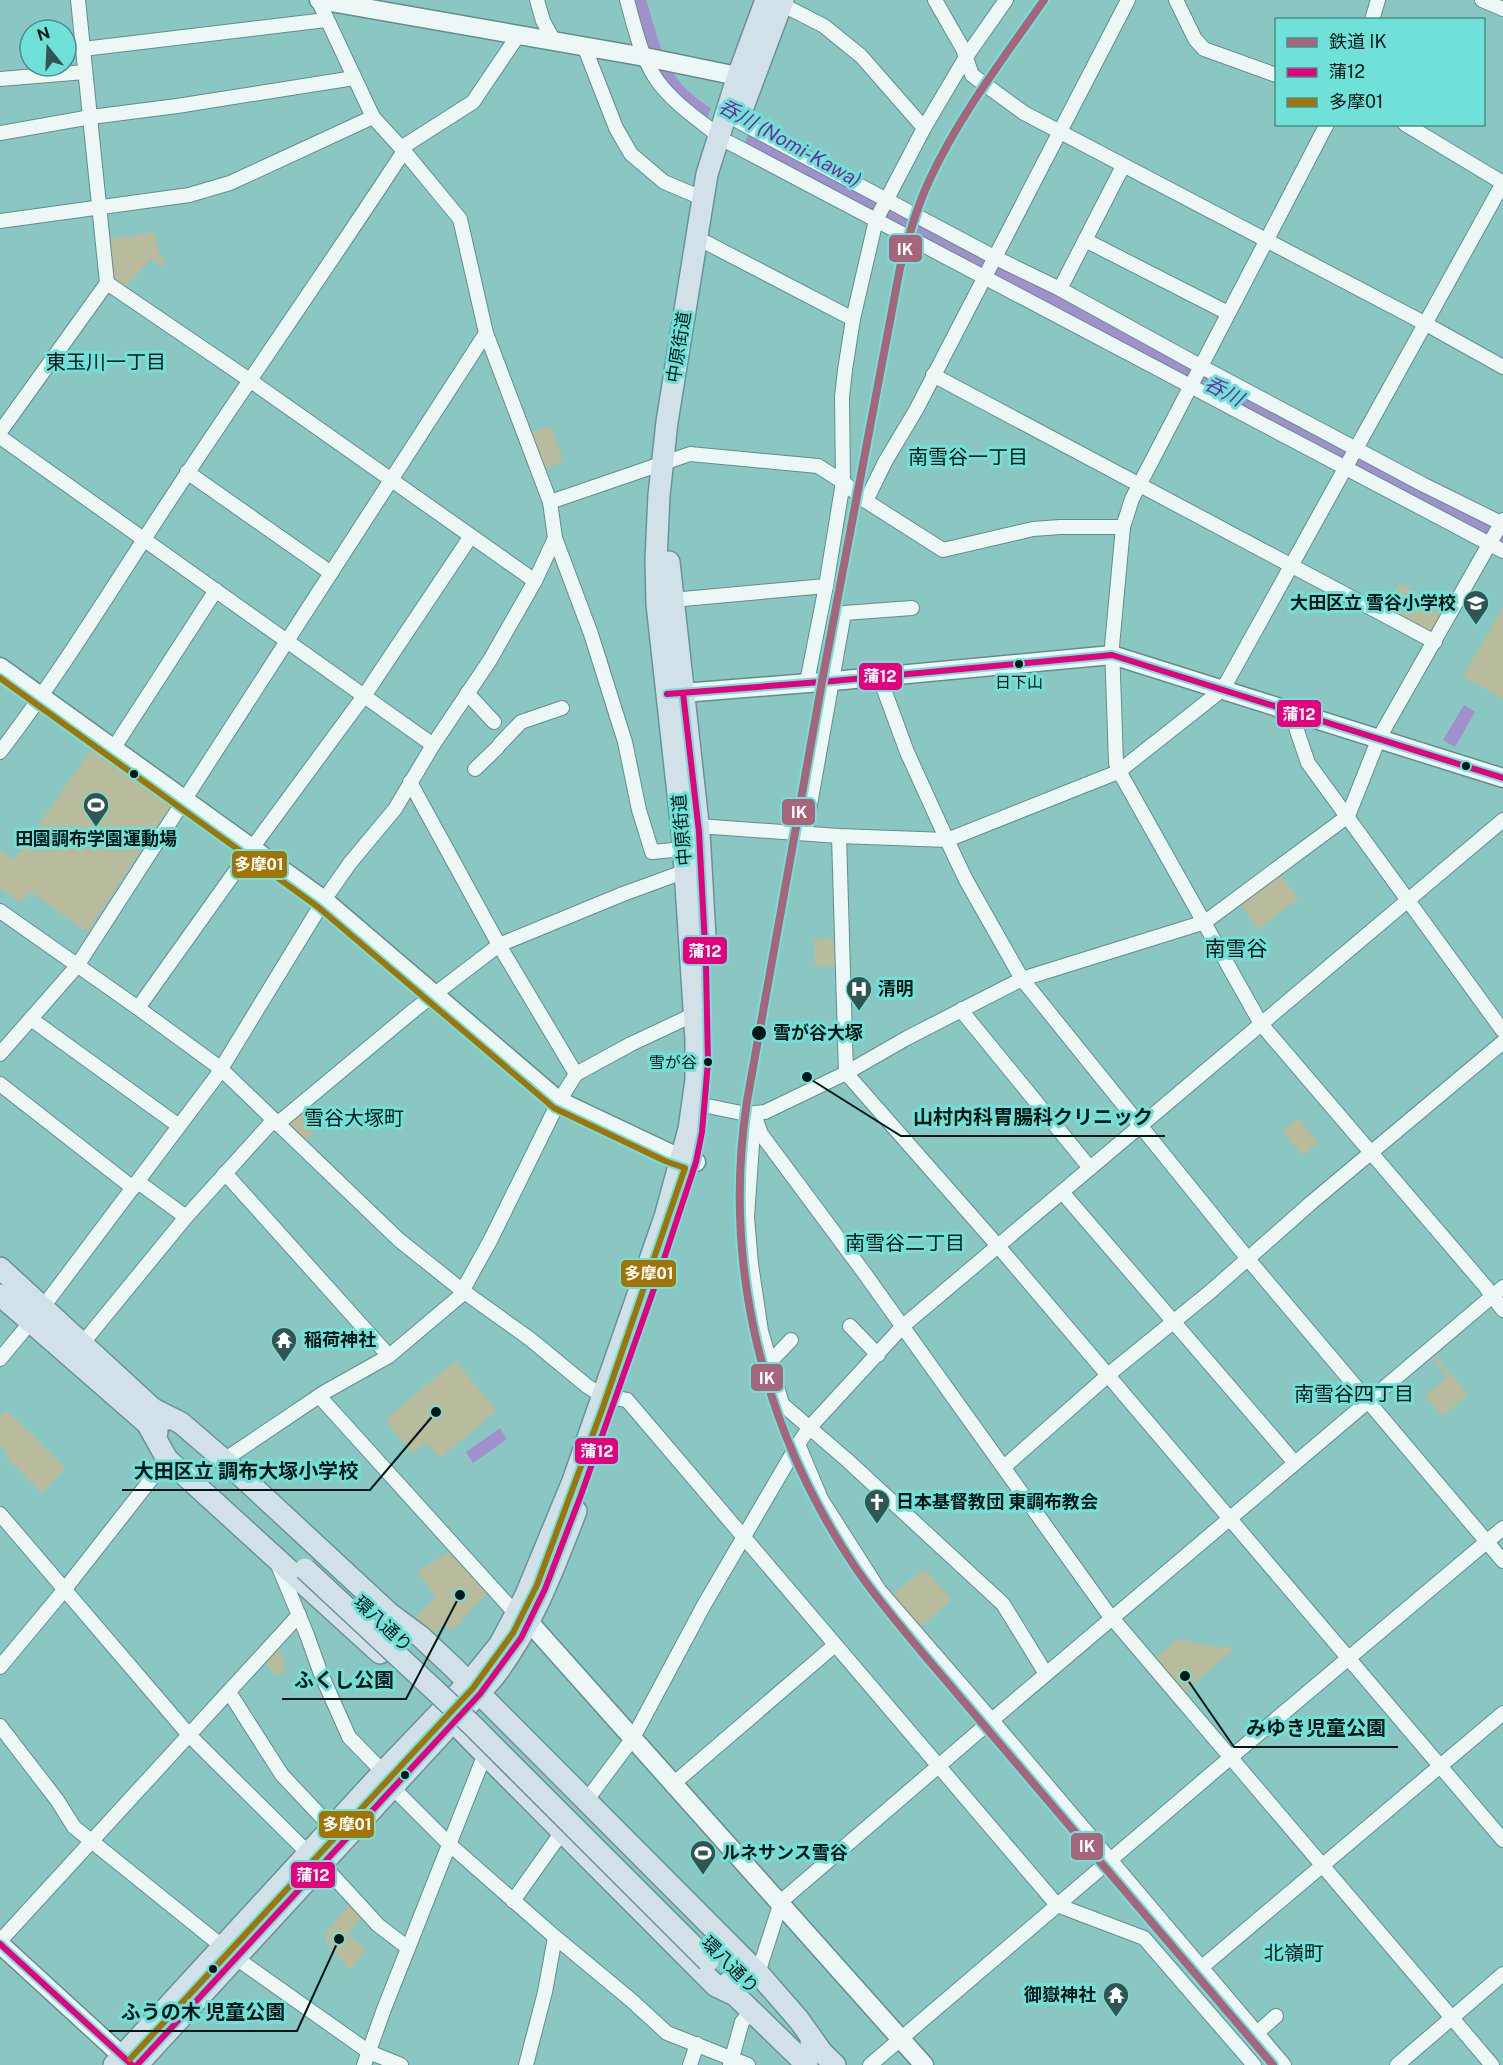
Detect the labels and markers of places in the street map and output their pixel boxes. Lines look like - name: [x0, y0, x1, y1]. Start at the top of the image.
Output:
- school or university icon: 大田区立 雪谷小学校: [1461, 588, 1491, 626]
- place label: 大田区立 雪谷小学校: [1290, 592, 1456, 613]
- marker: 日下山: [1013, 658, 1025, 670]
- place label: 日下山: [995, 673, 1043, 692]
- unlabelled marker: [1460, 760, 1472, 772]
- unlabelled marker: [128, 768, 140, 780]
- sports icon: 田園調布学園運動場: [81, 790, 111, 828]
- place label: 田園調布学園運動場: [15, 828, 177, 849]
- hospital icon: 清明: [844, 974, 874, 1012]
- place label: 清明: [878, 978, 914, 999]
- place label: 雪が谷大塚: [773, 1022, 863, 1043]
- marker: 雪が谷大塚: [750, 1024, 768, 1042]
- place label: 雪が谷: [649, 1053, 697, 1072]
- marker: 雪が谷: [702, 1056, 714, 1068]
- callout: 山村内科胃腸科クリニック: [901, 1098, 1165, 1136]
- temple icon: 稲荷神社: [269, 1325, 299, 1363]
- place label: 稲荷神社: [304, 1329, 376, 1350]
- callout: 大田区立 調布大塚小学校: [122, 1452, 370, 1490]
- church icon: 日本基督教団 東調布教会: [862, 1487, 892, 1525]
- place label: 日本基督教団 東調布教会: [896, 1491, 1098, 1512]
- callout: ふくし公園: [282, 1661, 406, 1699]
- callout: みゆき児童公園: [1234, 1709, 1398, 1747]
- unlabelled marker: [399, 1769, 411, 1781]
- sports icon: ルネサンス雪谷: [688, 1838, 718, 1876]
- place label: ルネサンス雪谷: [722, 1842, 848, 1863]
- unlabelled marker: [207, 1963, 219, 1975]
- temple icon: 御嶽神社: [1101, 1980, 1131, 2018]
- place label: 御嶽神社: [1023, 1984, 1096, 2005]
- callout: ふうの木 児童公園: [109, 1993, 297, 2031]

